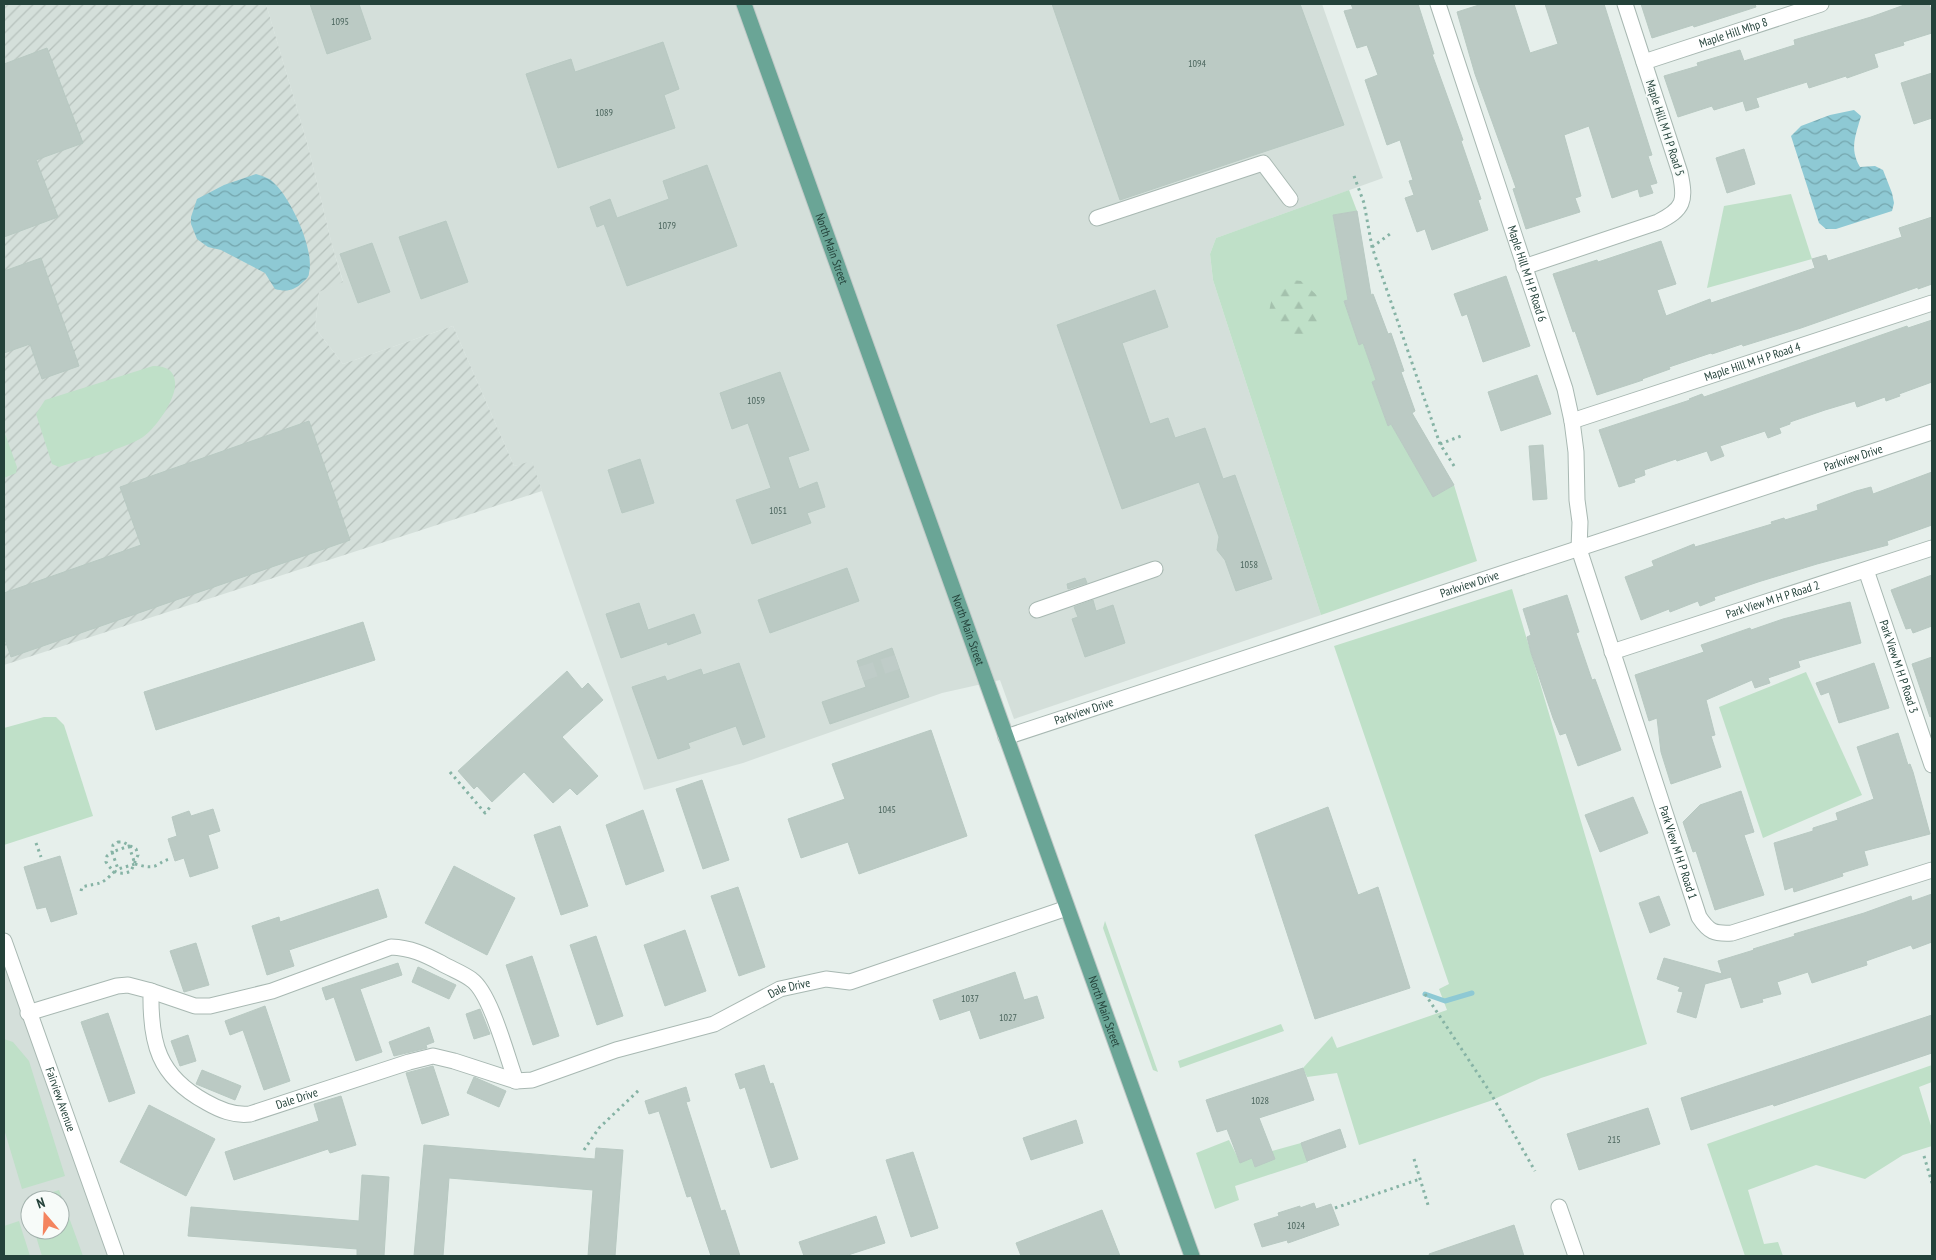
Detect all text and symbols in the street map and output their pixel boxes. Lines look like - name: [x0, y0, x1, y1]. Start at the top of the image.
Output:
- street label: Maple Hill Mhp 8: [1697, 14, 1769, 50]
- house number: 1095: [331, 15, 349, 28]
- house number: 1094: [1188, 57, 1207, 70]
- street label: Maple Hill M H P Road 5: [1643, 78, 1688, 178]
- house number: 1089: [595, 106, 613, 119]
- street label: North Main Street: [813, 211, 852, 287]
- house number: 1079: [658, 219, 676, 232]
- street label: Maple Hill M H P Road 6: [1505, 224, 1550, 324]
- street label: Maple Hill M H P Road 4: [1702, 338, 1803, 384]
- house number: 1059: [747, 394, 765, 407]
- street label: Parkview Drive: [1822, 441, 1885, 474]
- house number: 1051: [769, 504, 787, 517]
- house number: 1058: [1240, 558, 1258, 571]
- street label: Parkview Drive: [1438, 567, 1501, 601]
- street label: Park View M H P Road 2: [1724, 577, 1821, 621]
- street label: North Main Street: [949, 593, 988, 668]
- street label: Park View M H P Road 3: [1876, 618, 1922, 715]
- street label: Parkview Drive: [1052, 694, 1115, 728]
- house number: 1045: [878, 803, 896, 816]
- street label: Park View M H P Road 1: [1656, 804, 1701, 901]
- street label: North Main Street: [1085, 974, 1125, 1049]
- street label: Dale Drive: [765, 975, 811, 1001]
- house number: 1037: [961, 992, 979, 1005]
- house number: 1027: [999, 1011, 1017, 1024]
- street label: Fairview Avenue: [42, 1065, 79, 1133]
- street label: Dale Drive: [274, 1084, 320, 1112]
- house number: 1028: [1251, 1094, 1269, 1107]
- house number: 215: [1607, 1133, 1621, 1146]
- north arrow: [20, 1190, 70, 1240]
- text: N: [34, 1193, 47, 1212]
- house number: 1024: [1287, 1219, 1306, 1232]

